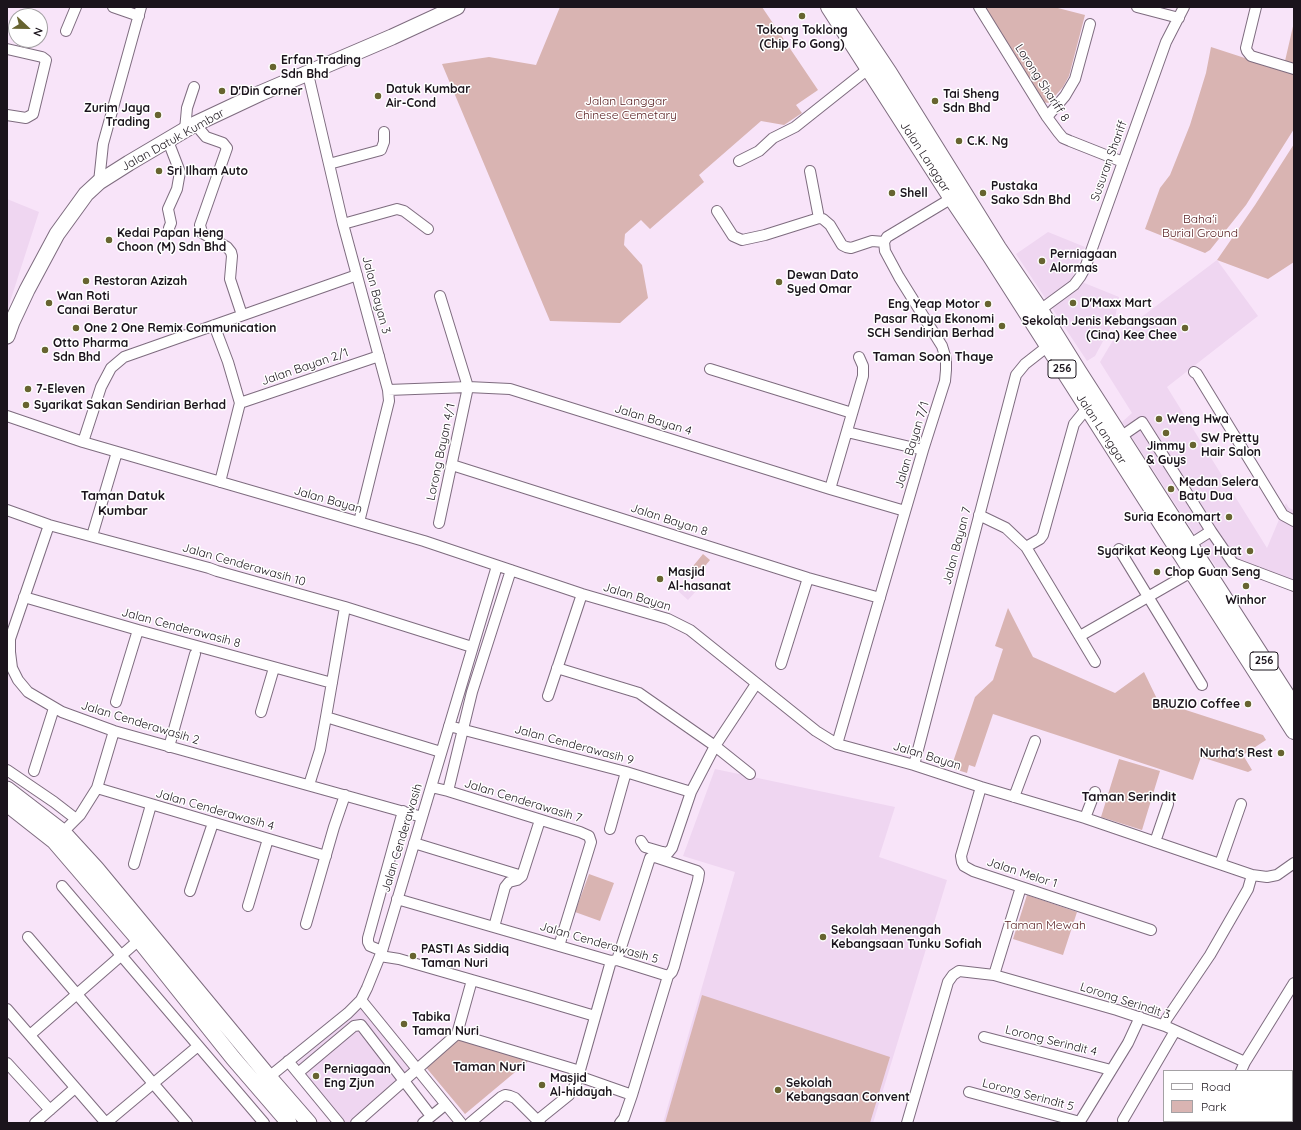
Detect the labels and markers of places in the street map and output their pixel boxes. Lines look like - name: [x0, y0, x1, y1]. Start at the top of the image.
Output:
- marker: Tokong Toklong (Chip Fo Gong): [797, 11, 807, 21]
- place label: Tokong Toklong (Chip Fo Gong): [756, 23, 848, 51]
- place label: Erfan Trading Sdn Bhd: [281, 53, 361, 81]
- marker: Erfan Trading Sdn Bhd: [268, 62, 278, 72]
- place label: Datuk Kumbar Air-Cond: [386, 82, 470, 110]
- place label: D'Din Corner: [230, 84, 303, 98]
- marker: D'Din Corner: [217, 86, 227, 96]
- place label: Tai Sheng Sdn Bhd: [943, 87, 999, 115]
- marker: Datuk Kumbar Air-Cond: [373, 91, 383, 101]
- marker: Tai Sheng Sdn Bhd: [930, 96, 940, 106]
- place label: Zurim Jaya Trading: [84, 101, 150, 129]
- marker: Zurim Jaya Trading: [153, 110, 163, 120]
- place label: C.K. Ng: [967, 134, 1008, 148]
- marker: C.K. Ng: [954, 136, 964, 146]
- place label: Sri Ilham Auto: [167, 164, 248, 178]
- marker: Sri Ilham Auto: [154, 166, 164, 176]
- place label: Pustaka Sako Sdn Bhd: [991, 179, 1071, 207]
- place label: Shell: [900, 186, 928, 200]
- marker: Shell: [887, 188, 897, 198]
- marker: Pustaka Sako Sdn Bhd: [978, 188, 988, 198]
- place label: Kedai Papan Heng Choon (M) Sdn Bhd: [117, 226, 226, 254]
- marker: Kedai Papan Heng Choon (M) Sdn Bhd: [104, 235, 114, 245]
- place label: Perniagaan Alormas: [1050, 247, 1117, 275]
- marker: Perniagaan Alormas: [1037, 256, 1047, 266]
- place label: Dewan Dato Syed Omar: [787, 268, 859, 296]
- place label: Restoran Azizah: [94, 274, 187, 288]
- marker: Restoran Azizah: [81, 276, 91, 286]
- marker: Dewan Dato Syed Omar: [774, 277, 784, 287]
- place label: Wan Roti Canai Beratur: [57, 289, 138, 317]
- place label: D'Maxx Mart: [1081, 296, 1152, 310]
- place label: Eng Yeap Motor: [888, 297, 980, 311]
- marker: Wan Roti Canai Beratur: [44, 298, 54, 308]
- marker: D'Maxx Mart: [1068, 298, 1078, 308]
- marker: Eng Yeap Motor: [983, 299, 993, 309]
- place label: Pasar Raya Ekonomi SCH Sendirian Berhad: [867, 312, 994, 340]
- place label: Sekolah Jenis Kebangsaan (Cina) Kee Chee: [1022, 314, 1177, 342]
- place label: One 2 One Remix Communication: [84, 321, 276, 335]
- marker: Pasar Raya Ekonomi SCH Sendirian Berhad: [997, 321, 1007, 331]
- marker: One 2 One Remix Communication: [71, 323, 81, 333]
- marker: Sekolah Jenis Kebangsaan (Cina) Kee Chee: [1180, 323, 1190, 333]
- place label: Otto Pharma Sdn Bhd: [53, 336, 128, 364]
- marker: Otto Pharma Sdn Bhd: [40, 345, 50, 355]
- place label: 7-Eleven: [36, 382, 85, 396]
- marker: 7-Eleven: [23, 384, 33, 394]
- place label: Syarikat Sakan Sendirian Berhad: [34, 398, 226, 412]
- marker: Syarikat Sakan Sendirian Berhad: [21, 400, 31, 410]
- place label: Weng Hwa: [1167, 412, 1229, 426]
- marker: Weng Hwa: [1154, 414, 1164, 424]
- marker: Jimmy & Guys: [1161, 428, 1171, 438]
- place label: SW Pretty Hair Salon: [1201, 431, 1261, 459]
- place label: Jimmy & Guys: [1146, 439, 1186, 467]
- marker: SW Pretty Hair Salon: [1188, 440, 1198, 450]
- place label: Medan Selera Batu Dua: [1179, 475, 1259, 503]
- marker: Medan Selera Batu Dua: [1166, 484, 1176, 494]
- place label: Suria Economart: [1124, 510, 1221, 524]
- marker: Suria Economart: [1224, 512, 1234, 522]
- place label: Syarikat Keong Lye Huat: [1097, 544, 1242, 558]
- marker: Syarikat Keong Lye Huat: [1245, 546, 1255, 556]
- place label: Masjid Al-hasanat: [668, 565, 731, 593]
- place label: Chop Guan Seng: [1165, 565, 1260, 579]
- marker: Chop Guan Seng: [1152, 567, 1162, 577]
- marker: Masjid Al-hasanat: [655, 574, 665, 584]
- marker: Winhor: [1241, 581, 1251, 591]
- place label: Winhor: [1225, 593, 1267, 607]
- place label: BRUZIO Coffee: [1152, 697, 1240, 711]
- marker: BRUZIO Coffee: [1243, 699, 1253, 709]
- place label: Nurha's Rest: [1200, 746, 1273, 760]
- marker: Nurha's Rest: [1276, 748, 1286, 758]
- place label: Sekolah Menengah Kebangsaan Tunku Sofiah: [831, 923, 982, 951]
- marker: Sekolah Menengah Kebangsaan Tunku Sofiah: [818, 932, 828, 942]
- place label: PASTI As Siddiq Taman Nuri: [421, 942, 509, 970]
- marker: PASTI As Siddiq Taman Nuri: [408, 951, 418, 961]
- place label: Tabika Taman Nuri: [412, 1010, 479, 1038]
- marker: Tabika Taman Nuri: [399, 1019, 409, 1029]
- place label: Perniagaan Eng Zjun: [324, 1062, 391, 1090]
- marker: Perniagaan Eng Zjun: [311, 1071, 321, 1081]
- place label: Masjid Al-hidayah: [550, 1071, 612, 1099]
- place label: Sekolah Kebangsaan Convent: [786, 1076, 910, 1104]
- marker: Masjid Al-hidayah: [537, 1080, 547, 1090]
- marker: Sekolah Kebangsaan Convent: [773, 1085, 783, 1095]

